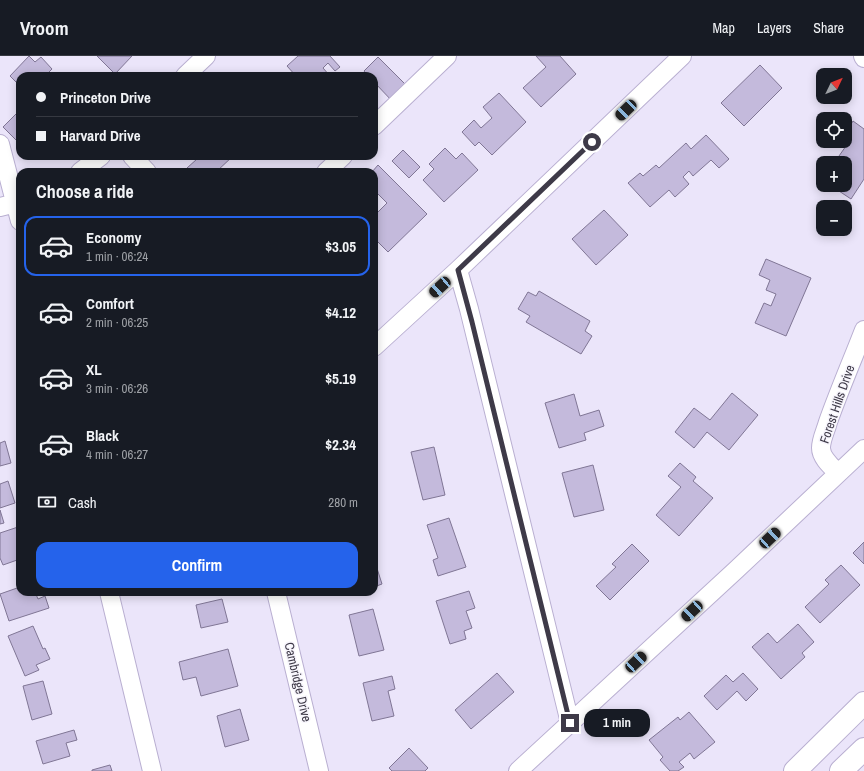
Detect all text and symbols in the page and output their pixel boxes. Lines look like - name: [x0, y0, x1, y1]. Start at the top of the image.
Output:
- text: Vroom: [20, 15, 69, 41]
- text: Map: [713, 19, 735, 37]
- text: Layers: [757, 19, 791, 37]
- text: Share: [813, 19, 844, 37]
- north arrow: [816, 68, 852, 104]
- map controls: [816, 68, 852, 236]
- text: Princeton Drive: [60, 87, 151, 108]
- car: [613, 97, 639, 123]
- button: locate: [816, 112, 852, 148]
- text: Harvard Drive: [60, 125, 141, 146]
- route start: [583, 133, 601, 151]
- button: +: [816, 156, 852, 192]
- text: Choose a ride: [36, 179, 134, 204]
- button: −: [816, 200, 852, 236]
- text: Economy: [86, 227, 141, 248]
- icon: car: [38, 228, 74, 264]
- text: $3.05: [325, 236, 356, 257]
- text: 1 min · 06:24: [86, 248, 148, 265]
- car: [427, 275, 453, 299]
- text: Comfort: [86, 293, 134, 314]
- icon: car: [38, 294, 74, 330]
- text: $4.12: [325, 302, 356, 323]
- text: 2 min · 06:25: [86, 314, 148, 331]
- text: XL: [86, 359, 102, 380]
- icon: car: [38, 360, 74, 396]
- street label: Forest Hills Drive: [816, 362, 858, 445]
- text: $5.19: [325, 368, 356, 389]
- text: 3 min · 06:26: [86, 380, 148, 397]
- text: Black: [86, 425, 119, 446]
- icon: car: [38, 426, 74, 462]
- text: $2.34: [325, 434, 356, 455]
- text: 4 min · 06:27: [86, 446, 148, 463]
- icon: cash: [36, 491, 58, 513]
- text: Cash: [68, 492, 97, 513]
- text: 280 m: [328, 494, 358, 511]
- car: [757, 525, 783, 551]
- button: Confirm: [36, 542, 358, 588]
- car: [679, 598, 705, 624]
- street label: Cambridge Drive: [281, 641, 315, 724]
- car: [623, 649, 649, 675]
- callout: 1 min: [584, 709, 650, 737]
- route end: [561, 714, 579, 732]
- text: 1 min: [603, 714, 631, 731]

